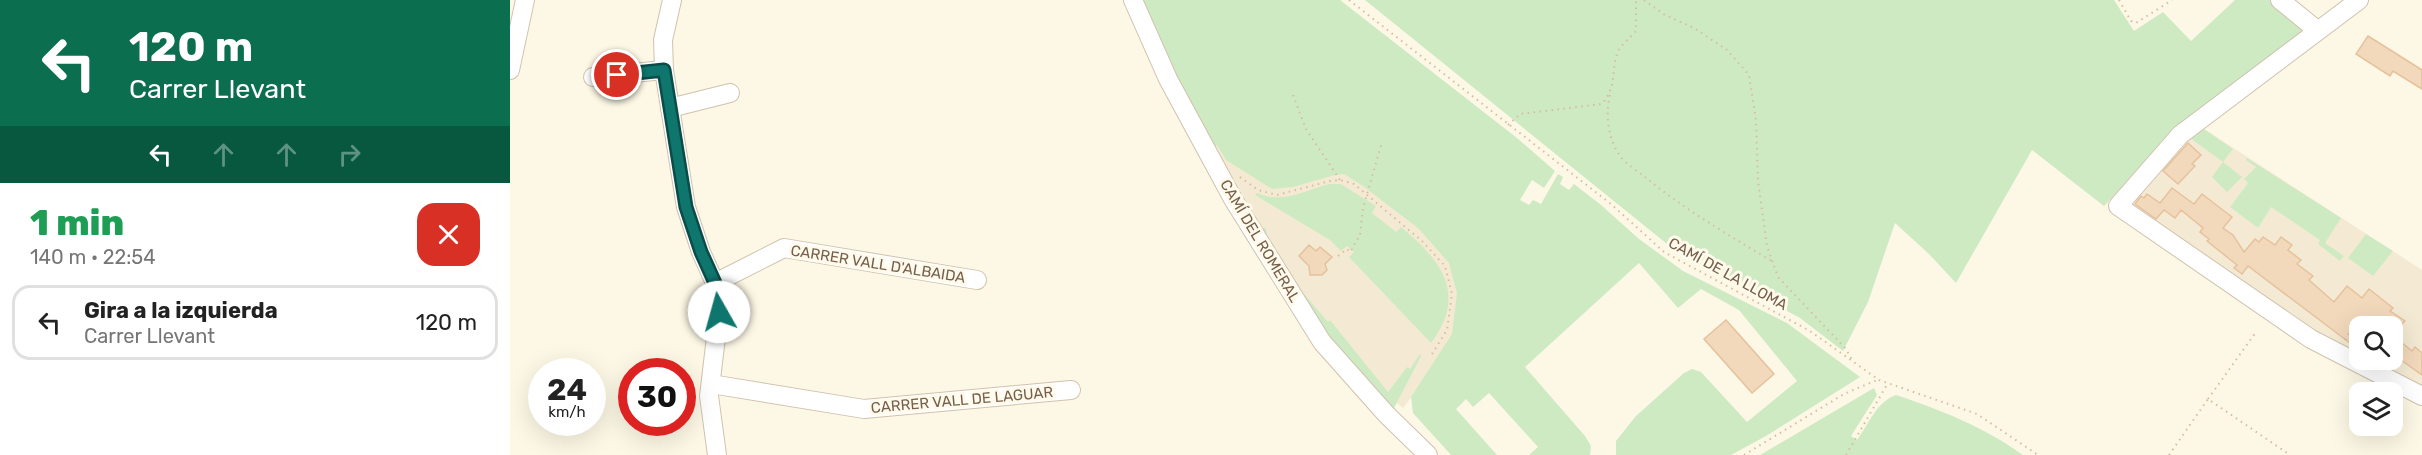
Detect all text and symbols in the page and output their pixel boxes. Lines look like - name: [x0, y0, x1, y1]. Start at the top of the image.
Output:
- text: 120 m: [129, 22, 253, 72]
- icon: left: [30, 24, 108, 102]
- pin: [591, 49, 642, 100]
- icon: arrive: [600, 58, 633, 91]
- text: Carrer Llevant: [129, 73, 306, 105]
- icon: left: [144, 138, 177, 171]
- icon: ahead: [207, 138, 240, 171]
- icon: ahead: [270, 138, 303, 171]
- icon: right: [333, 138, 366, 171]
- street label: CAMÍ DEL ROMERAL: [1216, 176, 1304, 306]
- text: 1 min: [30, 201, 124, 244]
- button: close: [417, 203, 480, 266]
- street label: CAMÍ DE LA LLOMA: [1665, 234, 1791, 314]
- street label: CARRER VALL D'ALBAIDA: [789, 241, 967, 287]
- text: 140 m · 22:54: [30, 245, 156, 269]
- position arrow: [687, 280, 751, 344]
- text: Gira a la izquierda: [84, 297, 278, 324]
- icon: left: [33, 306, 66, 339]
- text: 120 m: [416, 309, 477, 336]
- map controls: [2349, 316, 2403, 436]
- button: search: [2349, 316, 2403, 370]
- text: Carrer Llevant: [84, 324, 215, 348]
- speed limit sign: 30: [618, 358, 696, 436]
- text: 24: [547, 372, 587, 408]
- button: layers: [2349, 382, 2403, 436]
- street label: CARRER VALL DE LAGUAR: [870, 383, 1054, 417]
- text: km/h: [548, 403, 586, 421]

